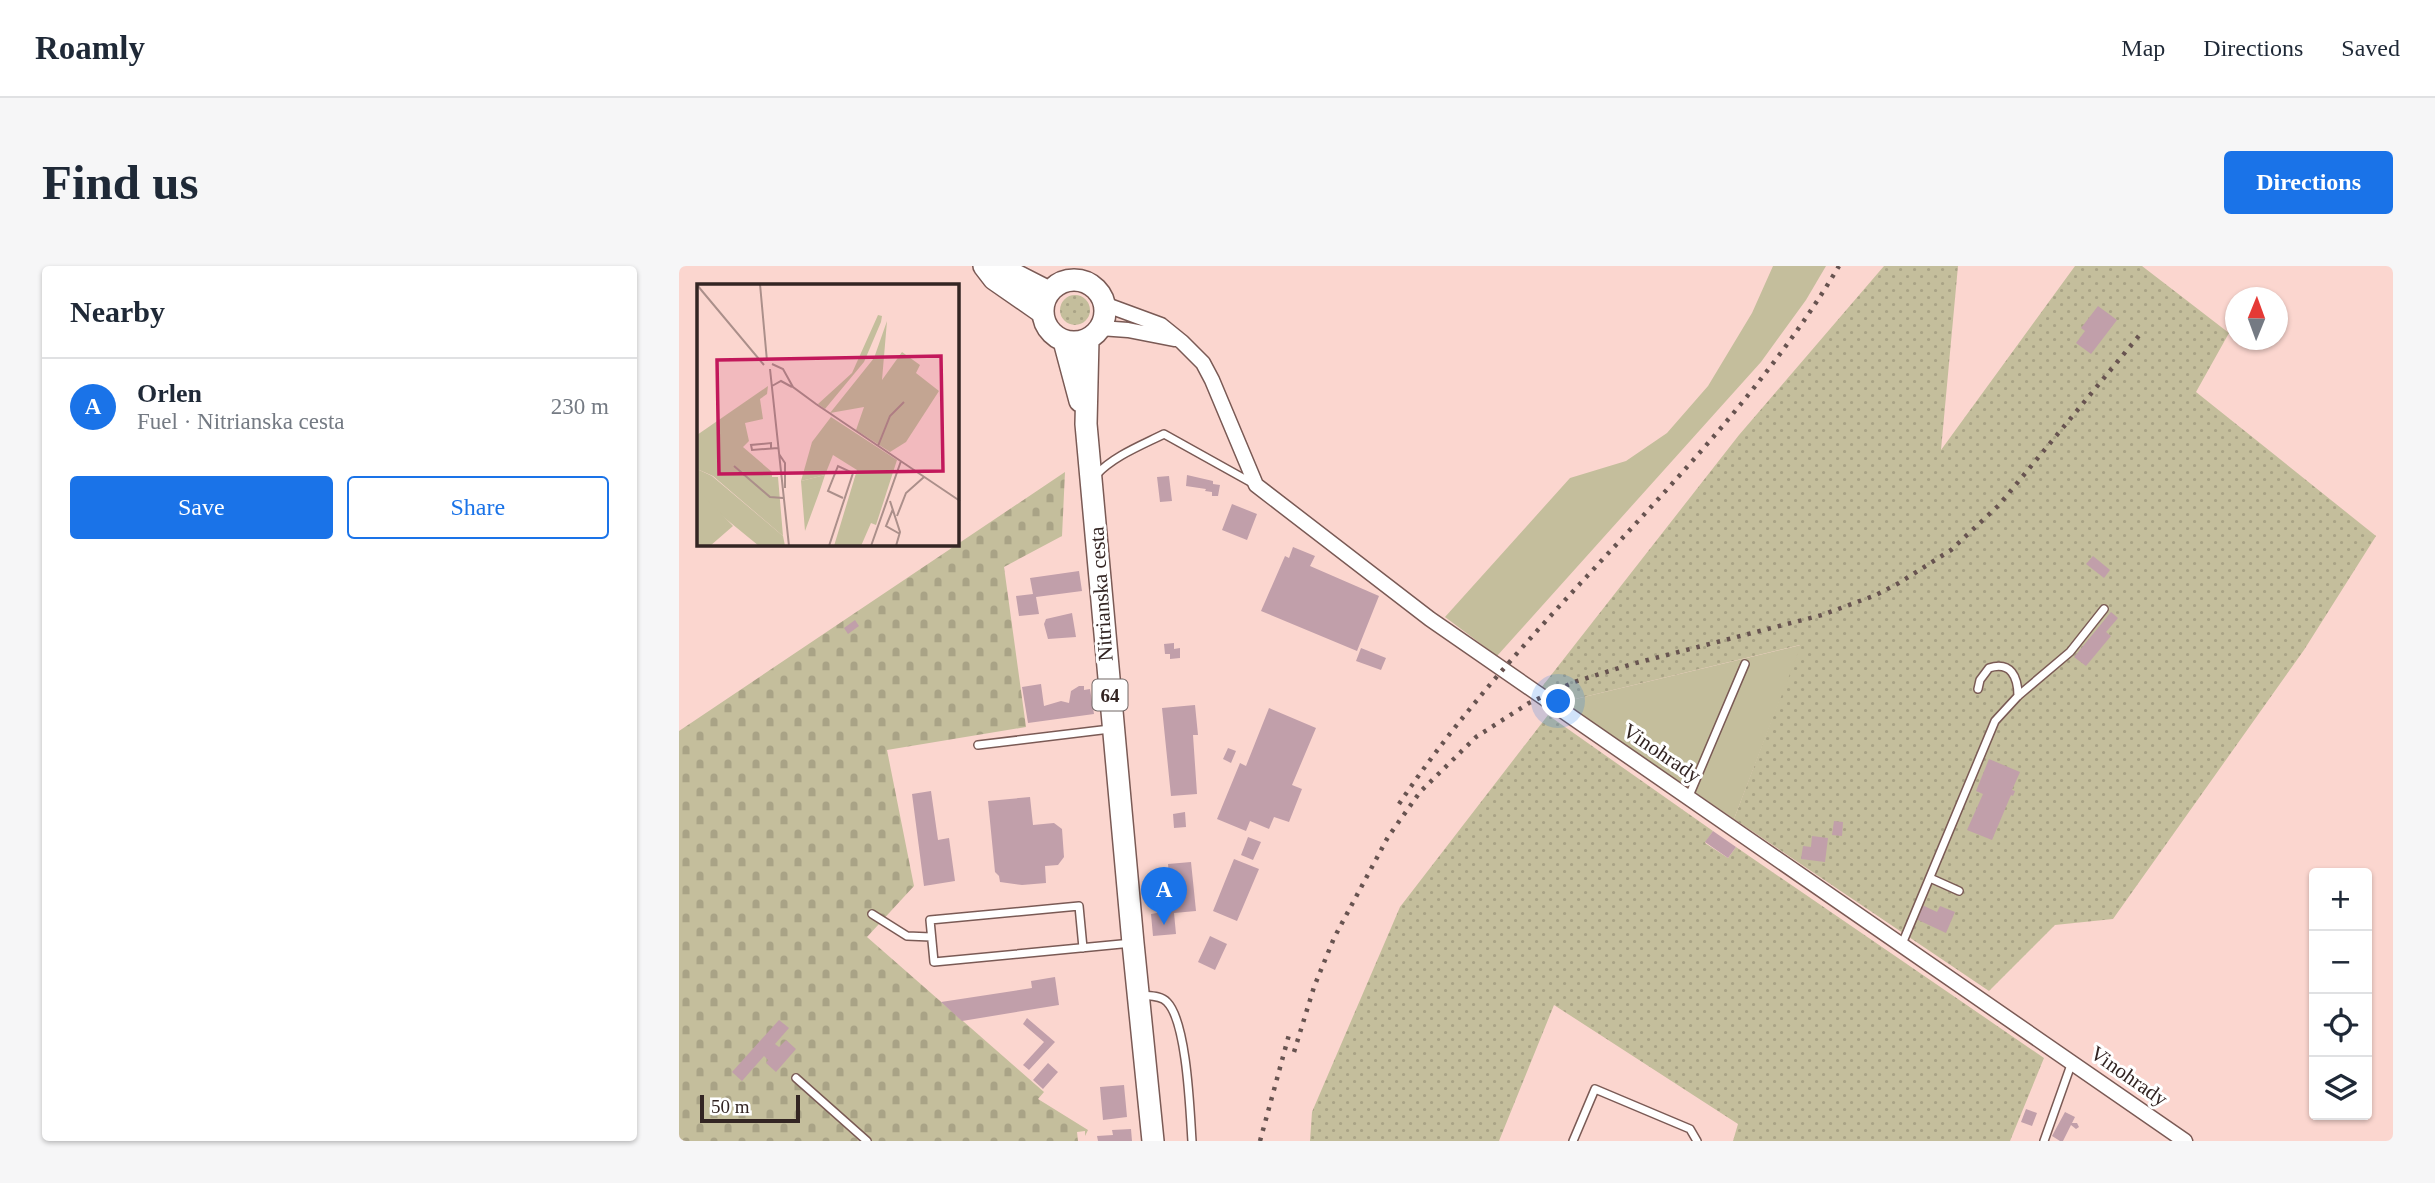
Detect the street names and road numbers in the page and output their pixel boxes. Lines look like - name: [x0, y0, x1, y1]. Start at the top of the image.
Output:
- street label: Nitrianska cesta: [1084, 525, 1118, 662]
- road number: 64: [1093, 680, 1127, 710]
- street label: Vinohrady: [1619, 718, 1706, 788]
- street label: Vinohrady: [2086, 1041, 2173, 1112]

